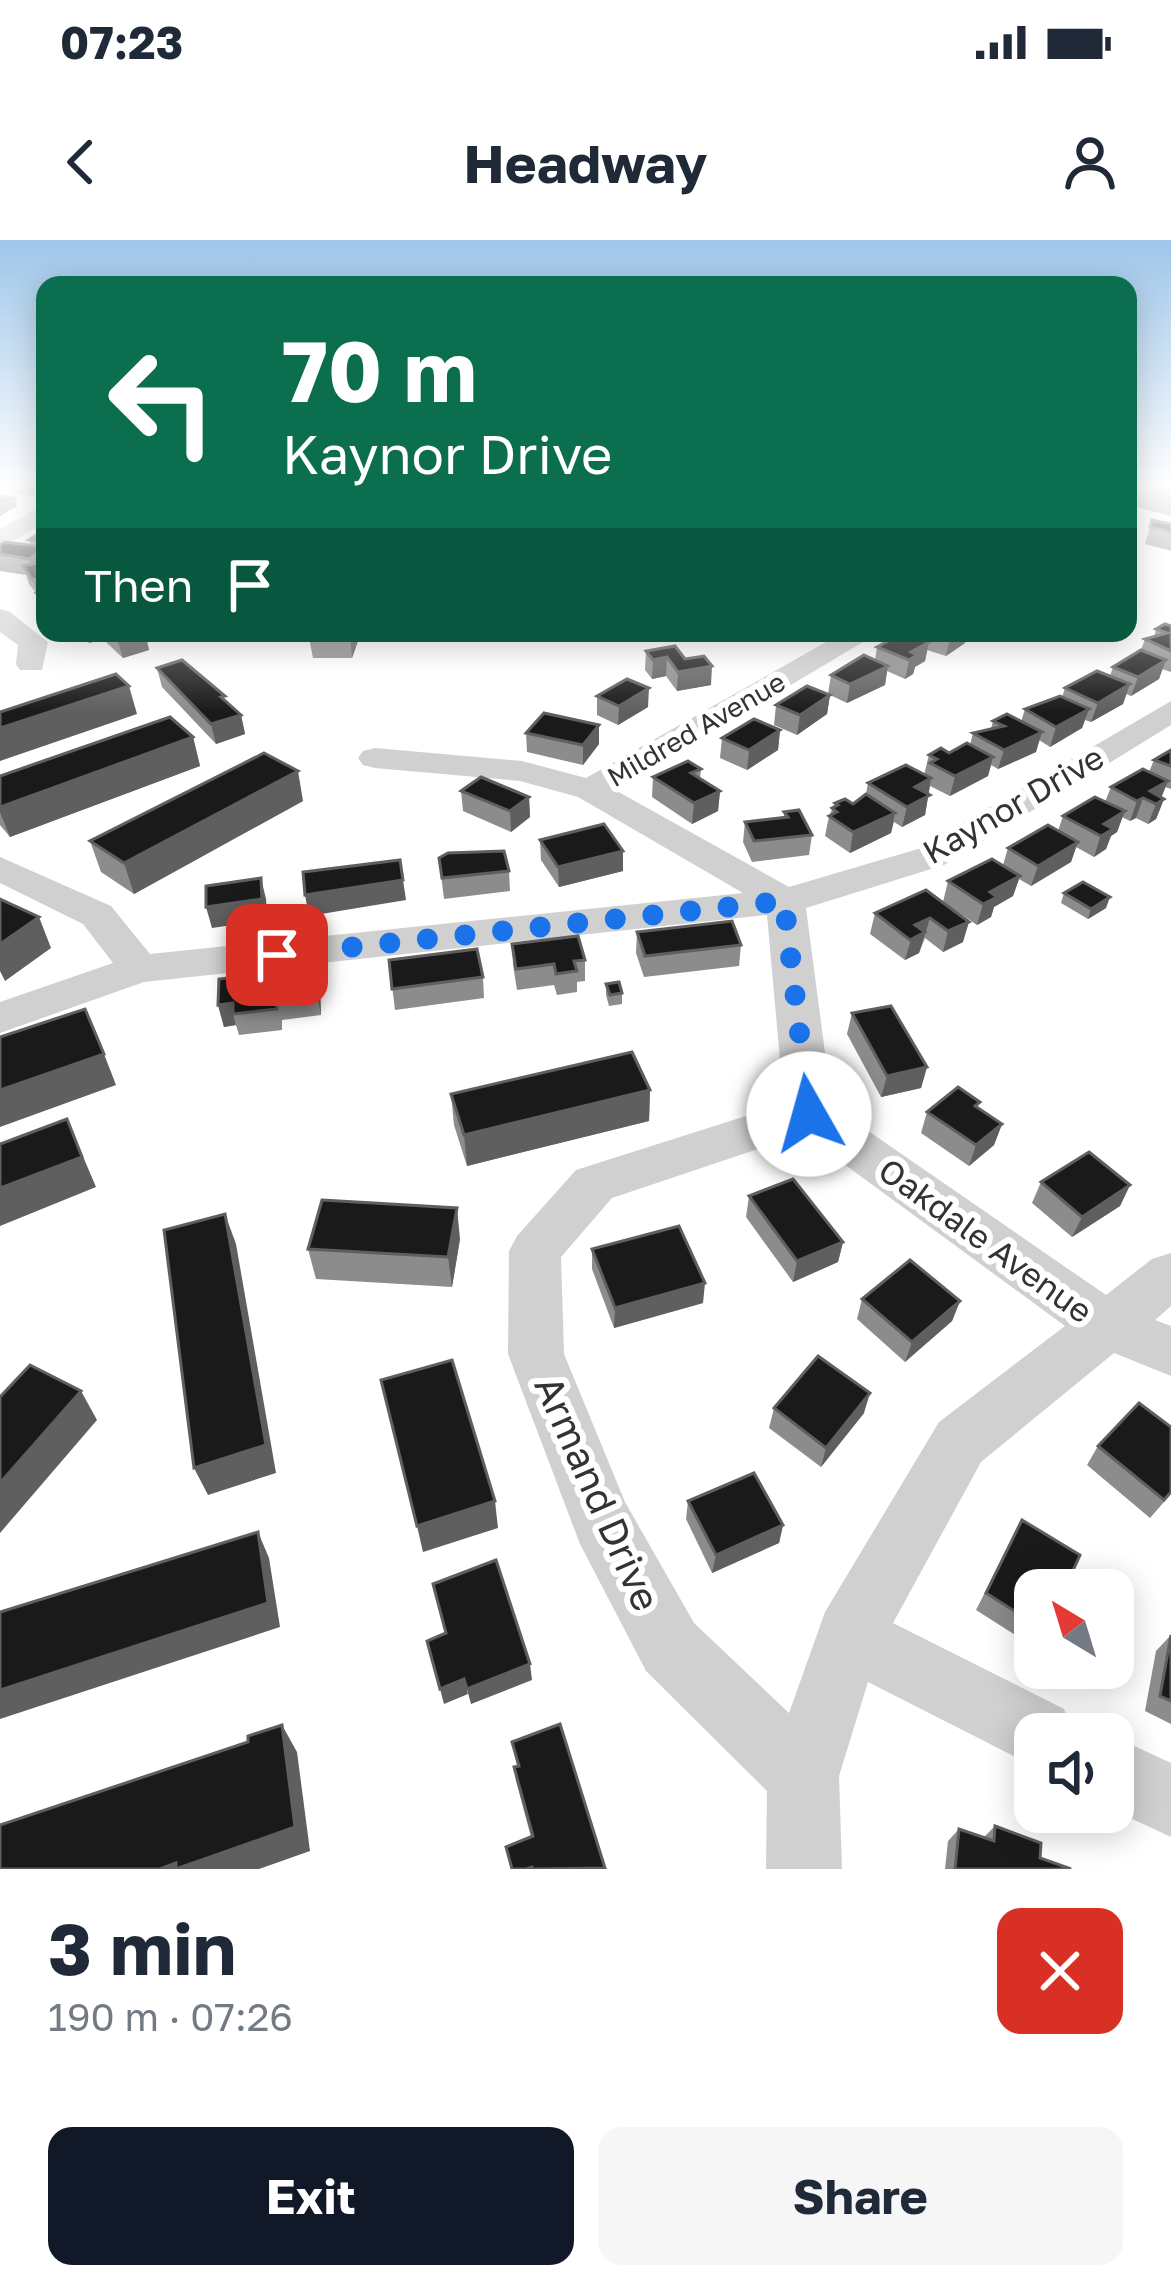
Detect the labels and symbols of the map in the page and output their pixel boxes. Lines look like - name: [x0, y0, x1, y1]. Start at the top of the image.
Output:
- street label: Mildred Avenue: [601, 665, 791, 793]
- street label: Kaynor Drive: [916, 737, 1110, 871]
- pin: [226, 904, 328, 1006]
- position arrow: [746, 1051, 872, 1177]
- street label: Oakdale Avenue: [872, 1150, 1100, 1330]
- street label: Armand Drive: [525, 1368, 671, 1618]
- north arrow: [1014, 1569, 1134, 1689]

